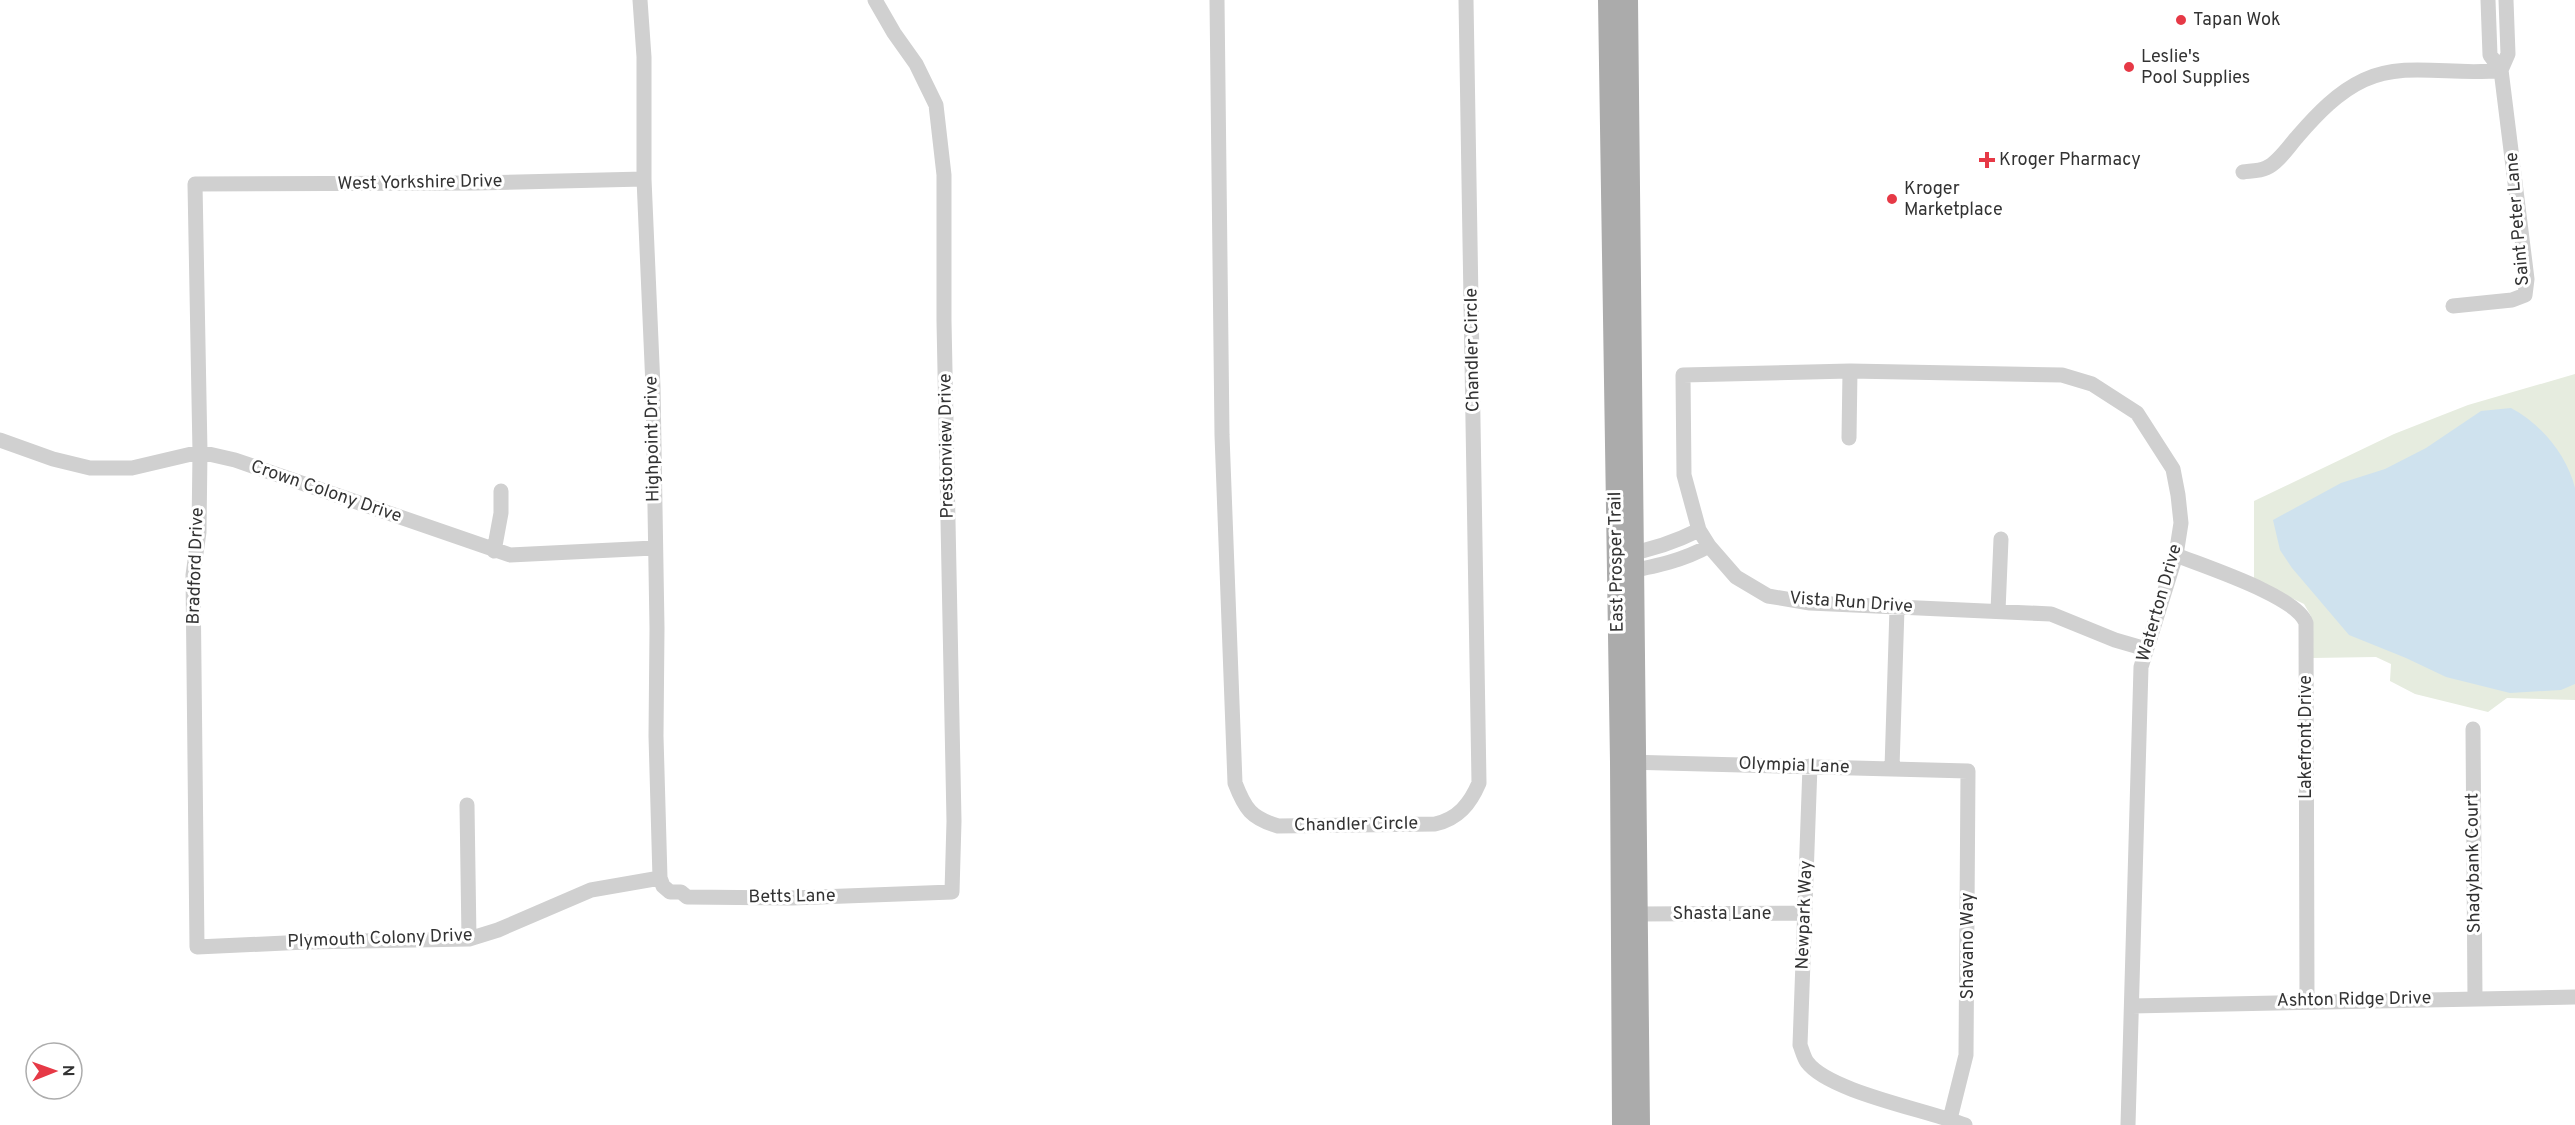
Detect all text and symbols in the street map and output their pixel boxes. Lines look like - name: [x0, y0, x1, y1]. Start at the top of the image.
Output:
- place label: Tapan Wok: [2193, 9, 2281, 32]
- marker: Tapan Wok: [2174, 13, 2188, 27]
- place label: Leslie's Pool Supplies: [2141, 46, 2250, 90]
- marker: Leslie's Pool Supplies: [2122, 60, 2136, 74]
- place label: Kroger Pharmacy: [1999, 149, 2141, 172]
- street label: Saint Peter Lane: [2501, 151, 2535, 287]
- marker: Kroger Pharmacy: [1980, 153, 1994, 167]
- street label: West Yorkshire Drive: [337, 170, 503, 196]
- place label: Kroger Marketplace: [1904, 178, 2003, 222]
- marker: Kroger Marketplace: [1885, 192, 1899, 206]
- street label: Chandler Circle: [1460, 288, 1486, 412]
- street label: Prestonview Drive: [934, 373, 960, 519]
- street label: Highpoint Drive: [640, 376, 666, 502]
- street label: Crown Colony Drive: [247, 455, 405, 529]
- street label: East Prosper Trail: [1604, 491, 1630, 633]
- street label: Bradford Drive: [182, 507, 210, 625]
- street label: Waterton Drive: [2132, 542, 2188, 664]
- street label: Vista Run Drive: [1788, 587, 1914, 619]
- street label: Lakefront Drive: [2295, 675, 2318, 799]
- street label: Olympia Lane: [1738, 753, 1850, 779]
- street label: Shadybank Court: [2461, 793, 2487, 933]
- street label: Chandler Circle: [1294, 812, 1418, 838]
- street label: Newpark Way: [1792, 860, 1818, 970]
- street label: Betts Lane: [748, 885, 836, 909]
- street label: Shavano Way: [1957, 893, 1980, 999]
- street label: Shasta Lane: [1673, 903, 1771, 926]
- street label: Plymouth Colony Drive: [287, 924, 473, 954]
- street label: Ashton Ridge Drive: [2276, 987, 2432, 1013]
- north arrow: [24, 1041, 84, 1101]
- text: N: [57, 1065, 77, 1077]

